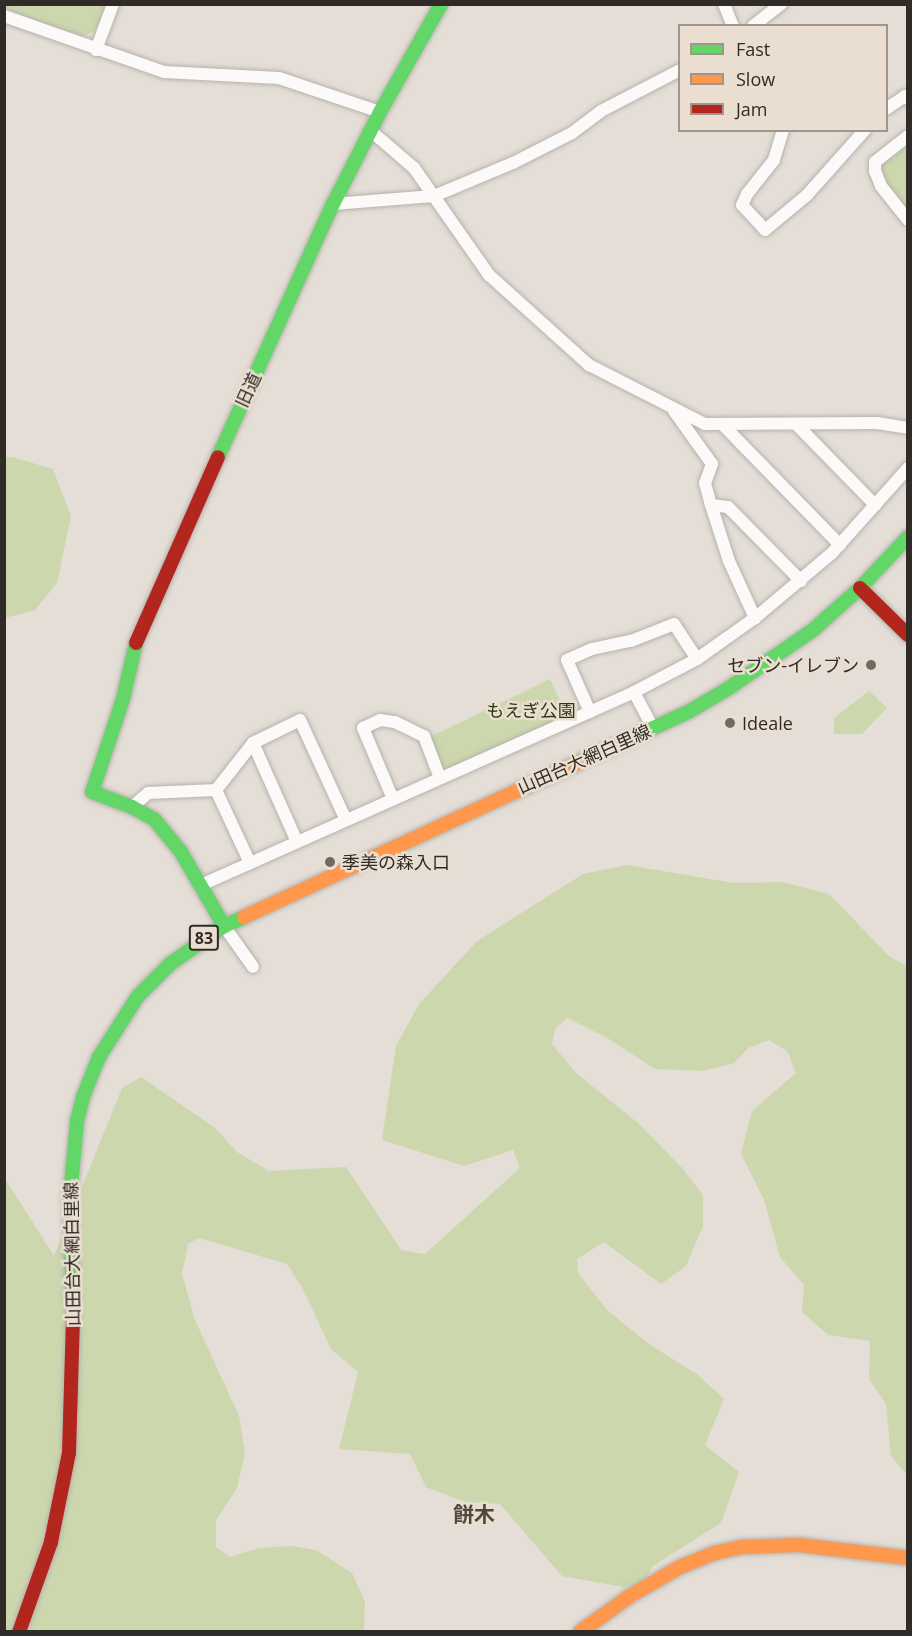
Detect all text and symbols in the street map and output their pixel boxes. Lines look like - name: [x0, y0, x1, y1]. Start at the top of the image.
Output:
- legend: [678, 24, 888, 132]
- text: Fast: [736, 37, 770, 61]
- text: Slow: [736, 67, 775, 91]
- text: Jam: [736, 97, 768, 121]
- street label: 旧道: [231, 369, 265, 411]
- place label: セブン-イレブン: [727, 654, 859, 676]
- marker: セブン-イレブン: [864, 658, 878, 672]
- park label: もえぎ公園: [486, 699, 576, 721]
- place label: Ideale: [742, 712, 793, 734]
- marker: Ideale: [723, 716, 737, 730]
- street label: 山田台大網白里線: [514, 720, 654, 798]
- place label: 季美の森入口: [342, 851, 450, 873]
- marker: 季美の森入口: [323, 855, 337, 869]
- road number: 83: [188, 925, 220, 951]
- street label: 山田台大網白里線: [60, 1182, 84, 1326]
- district label: 餅木: [453, 1501, 495, 1527]

